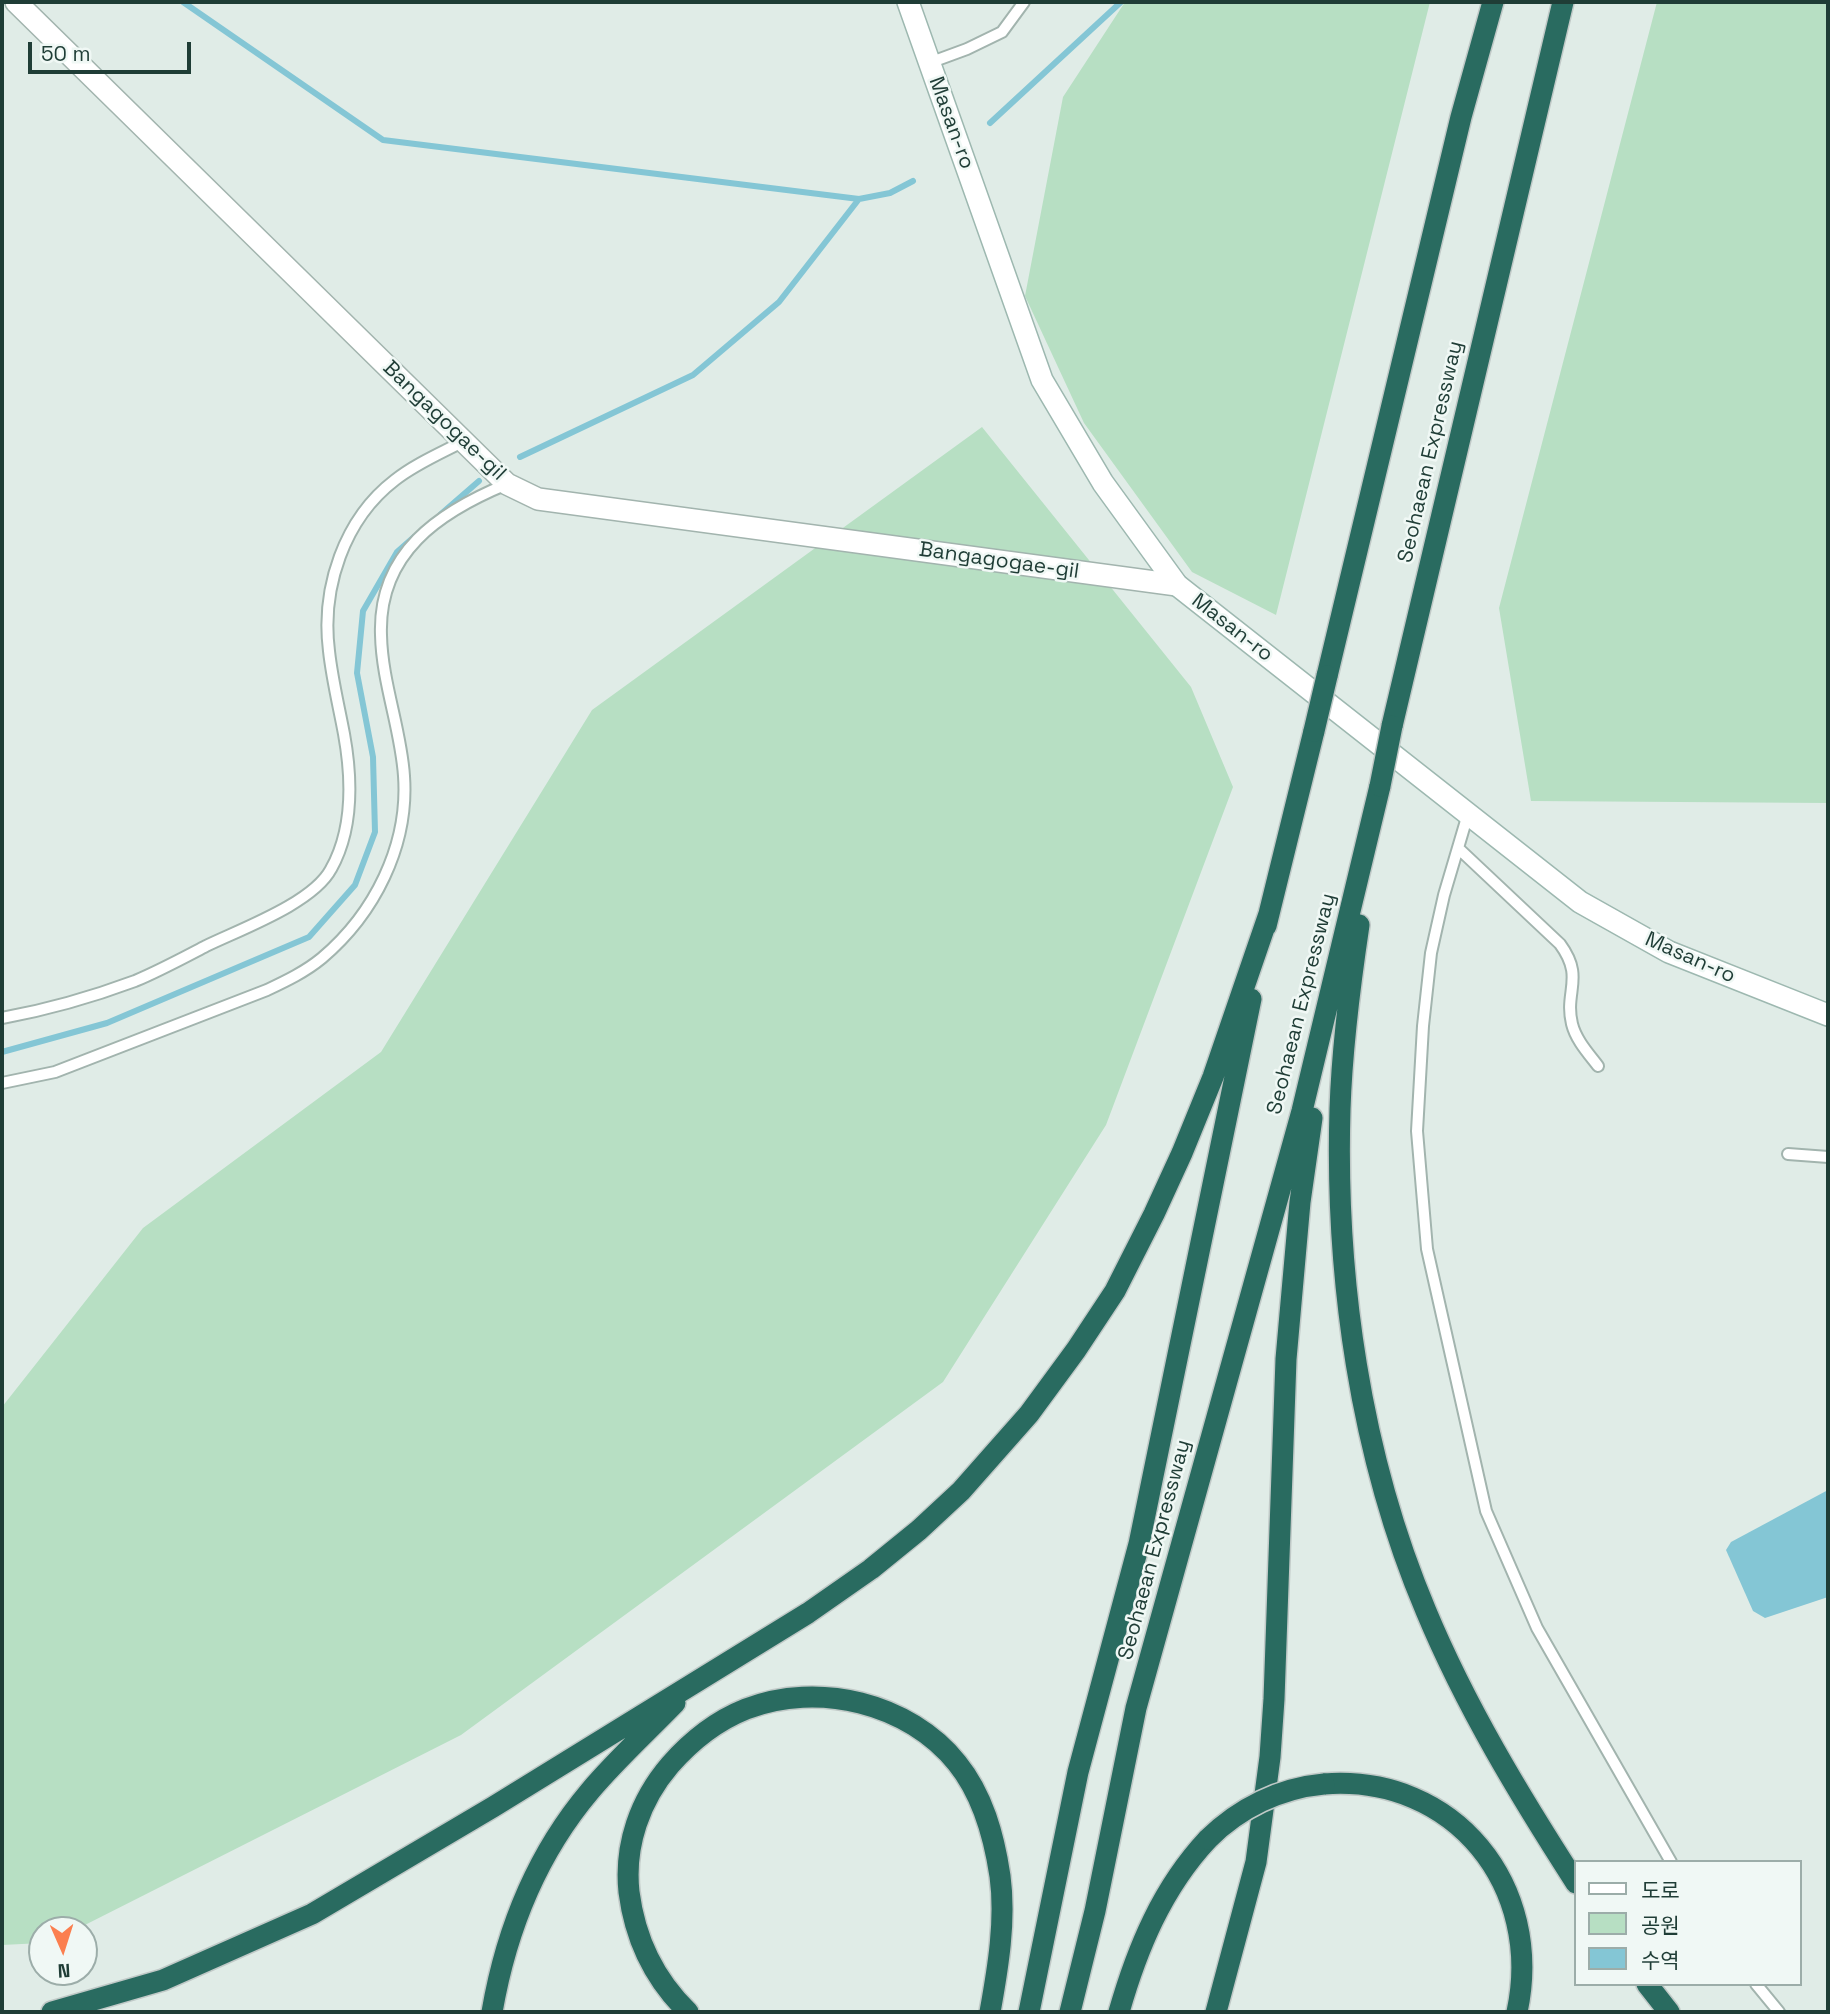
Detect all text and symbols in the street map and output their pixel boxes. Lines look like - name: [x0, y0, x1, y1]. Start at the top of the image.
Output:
- scale bar: [32, 28, 194, 72]
- text: 50 m: [41, 40, 91, 67]
- street label: Masan-ro: [923, 74, 979, 172]
- street label: Seohaean Expressway: [1393, 339, 1469, 565]
- street label: Bangagogae-gil: [377, 356, 511, 486]
- street label: Bangagogae-gil: [917, 537, 1081, 585]
- street label: Masan-ro: [1186, 588, 1278, 668]
- street label: Seohaean Expressway: [1262, 891, 1342, 1117]
- street label: Masan-ro: [1641, 927, 1739, 989]
- street label: Seohaean Expressway: [1113, 1437, 1197, 1663]
- legend: [1574, 1860, 1802, 1986]
- text: 도로: [1641, 1877, 1680, 1904]
- text: 공원: [1641, 1912, 1680, 1939]
- north arrow: [28, 1916, 98, 1986]
- text: 수역: [1641, 1947, 1680, 1974]
- text: N: [57, 1958, 71, 1983]

